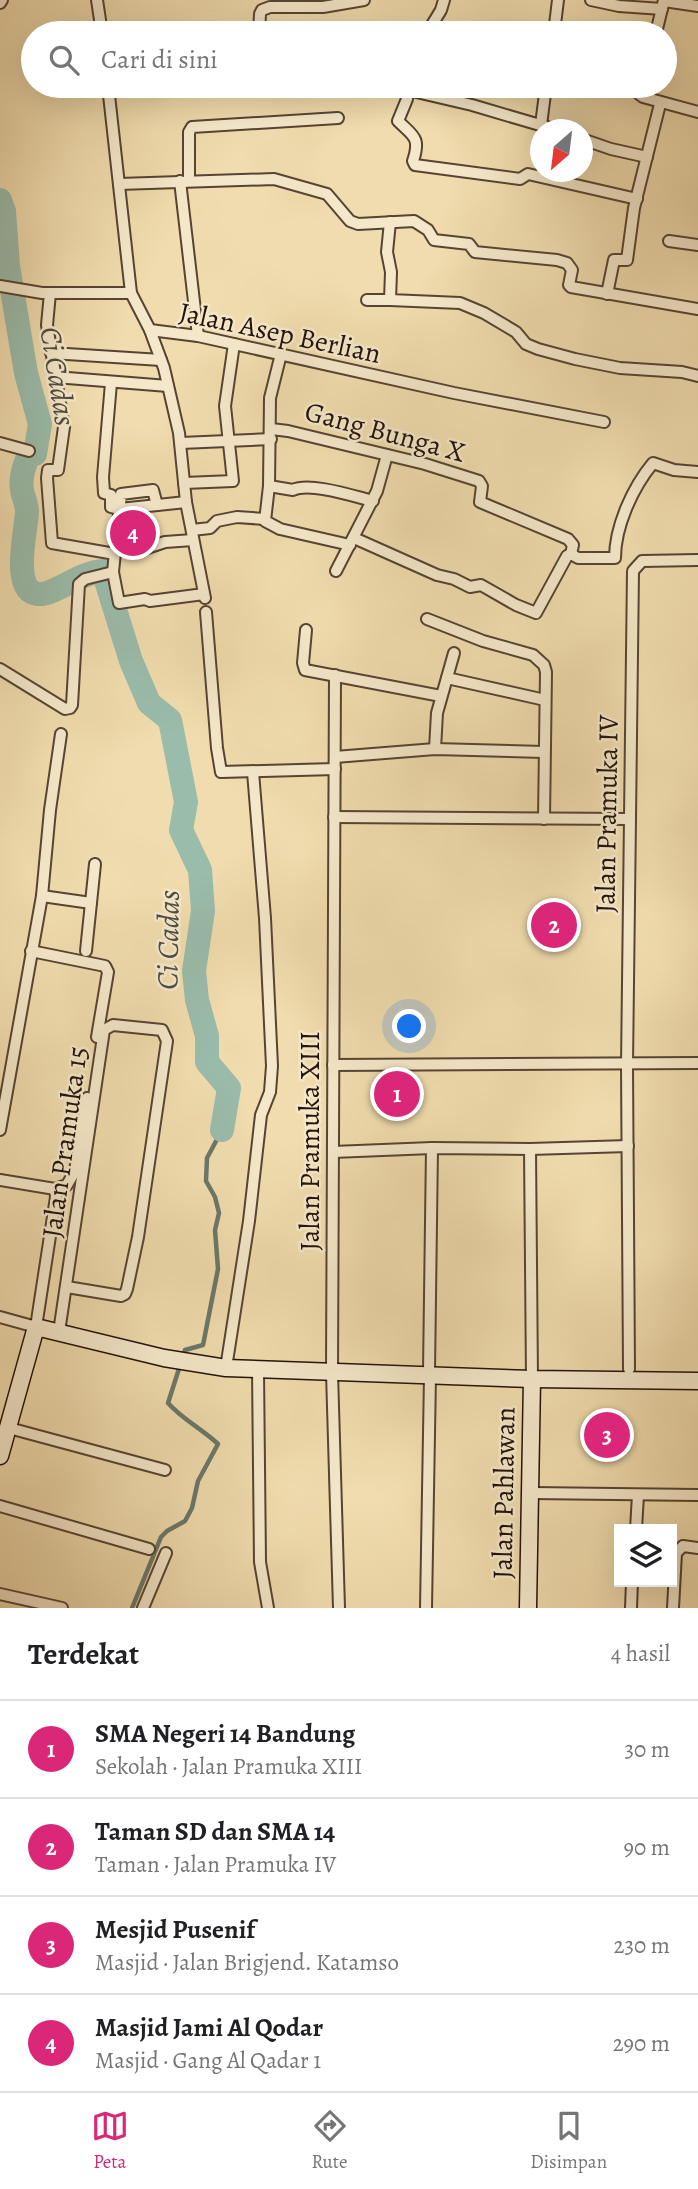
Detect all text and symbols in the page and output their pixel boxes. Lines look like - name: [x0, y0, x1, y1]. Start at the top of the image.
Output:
- search box: [21, 21, 677, 98]
- icon: search: [45, 41, 83, 79]
- text: Cari di sini: [101, 42, 218, 77]
- north arrow: [530, 119, 593, 182]
- street label: Jalan Asep Berlian: [176, 293, 384, 373]
- water label: Ci Cadas: [30, 324, 86, 428]
- street label: Gang Bunga X: [301, 392, 470, 472]
- pin: 4: [110, 507, 156, 559]
- street label: Jalan Pramuka IV: [586, 714, 628, 913]
- water label: Ci Cadas: [147, 890, 189, 990]
- pin: 2: [531, 899, 577, 951]
- your location: [392, 1009, 426, 1043]
- street label: Jalan Pramuka XIII: [291, 1031, 329, 1251]
- street label: Jalan Pramuka 15: [33, 1044, 97, 1240]
- pin: 1: [374, 1068, 420, 1120]
- street label: Jalan Pahlawan: [484, 1407, 524, 1579]
- pin: 3: [584, 1409, 630, 1461]
- map controls: [614, 1524, 677, 1587]
- button: layers: [614, 1524, 677, 1587]
- text: Terdekat: [28, 1634, 139, 1674]
- text: 4 hasil: [611, 1638, 670, 1669]
- text: SMA Negeri 14 Bandung: [95, 1716, 355, 1751]
- text: 1: [47, 1734, 55, 1765]
- text: 30 m: [624, 1734, 670, 1765]
- text: Sekolah · Jalan Pramuka XIII: [95, 1751, 362, 1782]
- text: Taman SD dan SMA 14: [95, 1814, 335, 1849]
- text: 2: [45, 1832, 57, 1863]
- text: 90 m: [624, 1832, 670, 1863]
- text: Taman · Jalan Pramuka IV: [95, 1849, 336, 1880]
- text: Mesjid Pusenif: [95, 1912, 255, 1947]
- text: 3: [46, 1930, 56, 1961]
- text: 230 m: [614, 1930, 670, 1961]
- text: Masjid · Jalan Brigjend. Katamso: [95, 1947, 399, 1978]
- text: Masjid Jami Al Qodar: [95, 2010, 323, 2045]
- text: 4: [46, 2028, 56, 2059]
- text: 290 m: [613, 2028, 670, 2059]
- text: Masjid · Gang Al Qadar 1: [95, 2045, 321, 2076]
- tab: Peta: [91, 2107, 129, 2175]
- tab: Rute: [311, 2107, 349, 2175]
- tab: Disimpan: [530, 2107, 607, 2175]

